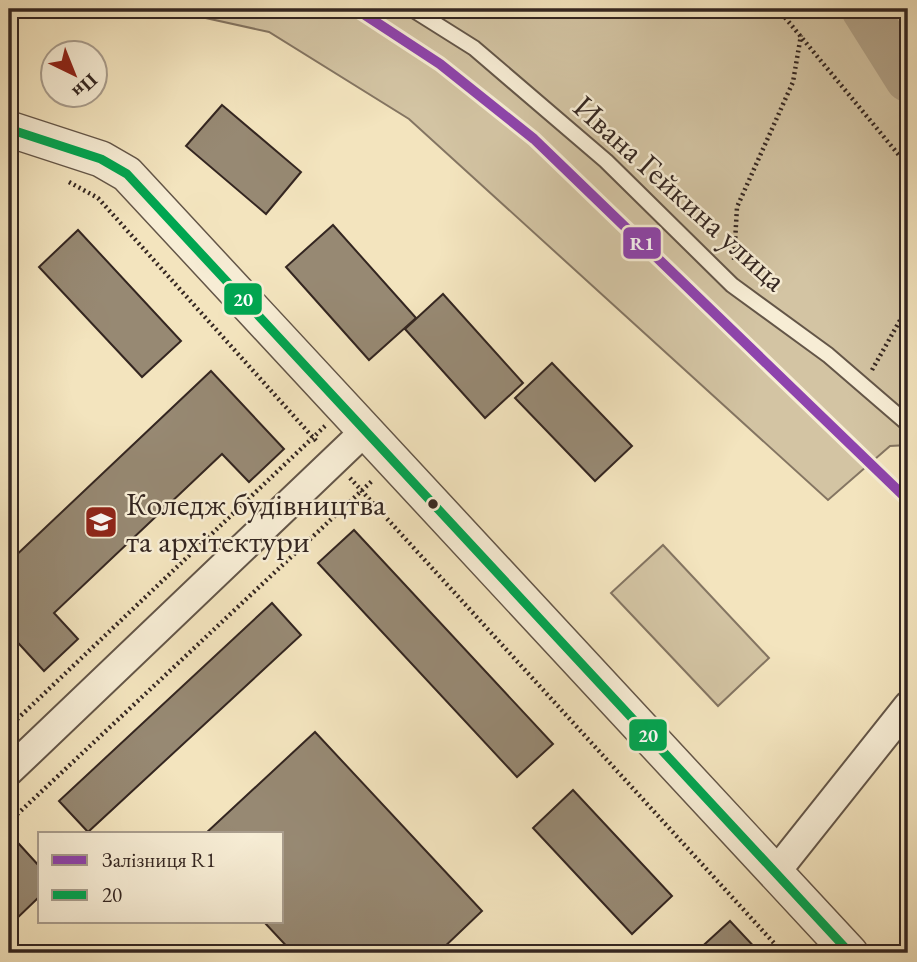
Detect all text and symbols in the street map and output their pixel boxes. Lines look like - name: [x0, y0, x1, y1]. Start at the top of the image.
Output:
- north arrow: [38, 38, 108, 108]
- text: Пн: [67, 68, 103, 104]
- street label: Ивана Гейкина улица: [564, 86, 796, 300]
- line badge: R1: [622, 226, 662, 260]
- text: R1: [630, 231, 654, 256]
- line badge: 20: [223, 282, 263, 316]
- text: 20: [233, 287, 253, 312]
- place label: Коледж будівництва та архітектури: [126, 483, 386, 562]
- unlabelled marker: [426, 497, 440, 511]
- school or university icon: Коледж будівництва та архітектури: [82, 503, 120, 541]
- line badge: 20: [628, 718, 668, 752]
- text: 20: [638, 723, 658, 748]
- legend: [38, 832, 284, 923]
- text: Залізниця R1: [102, 846, 216, 873]
- text: 20: [102, 881, 122, 908]

